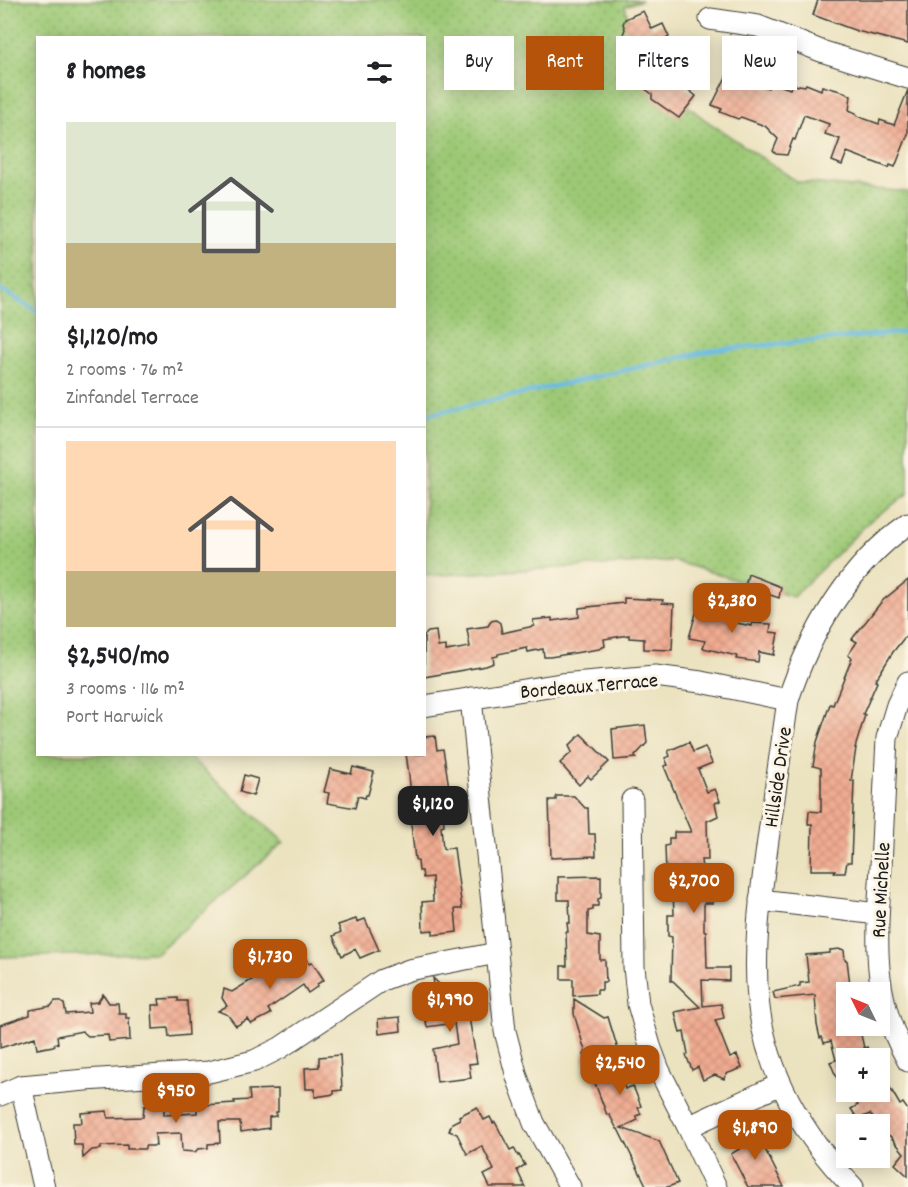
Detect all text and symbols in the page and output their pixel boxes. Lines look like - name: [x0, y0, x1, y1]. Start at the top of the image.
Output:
- chip: Buy: [444, 36, 514, 90]
- chip: Rent: [526, 36, 604, 90]
- chip: Filters: [616, 36, 710, 90]
- chip: New: [722, 36, 797, 90]
- text: 8 homes: [66, 54, 146, 91]
- icon: filters: [363, 56, 396, 89]
- icon: home: [177, 161, 285, 269]
- text: $1,120/mo: [66, 320, 158, 357]
- text: 2 rooms · 76 m²: [66, 357, 184, 385]
- text: Zinfandel Terrace: [66, 385, 199, 413]
- icon: home: [177, 480, 285, 588]
- pin: $2,380: [683, 583, 781, 634]
- text: $2,380: [707, 588, 757, 616]
- text: $2,540/mo: [66, 639, 169, 676]
- street label: Bordeaux Terrace: [519, 667, 660, 709]
- text: 3 rooms · 116 m²: [66, 676, 185, 704]
- text: Port Harwick: [66, 704, 163, 732]
- street label: Hillside Drive: [758, 725, 802, 830]
- pin: $1,120: [384, 786, 482, 837]
- text: $1,120: [412, 791, 454, 819]
- street label: Rue Michelle: [866, 841, 900, 939]
- pin: $2,700: [645, 863, 743, 914]
- text: $2,700: [668, 868, 720, 896]
- pin: $1,730: [221, 939, 319, 990]
- text: $1,730: [247, 944, 293, 972]
- pin: $1,990: [401, 982, 499, 1033]
- north arrow: [836, 982, 890, 1036]
- map controls: [836, 982, 890, 1168]
- text: $1,990: [426, 987, 474, 1015]
- pin: $2,540: [571, 1045, 669, 1096]
- button: +: [836, 1048, 890, 1102]
- text: $2,540: [594, 1050, 646, 1078]
- pin: $950: [140, 1073, 212, 1124]
- text: $950: [156, 1078, 196, 1106]
- pin: $1,890: [706, 1110, 804, 1161]
- button: −: [836, 1114, 890, 1168]
- text: $1,890: [732, 1115, 778, 1143]

